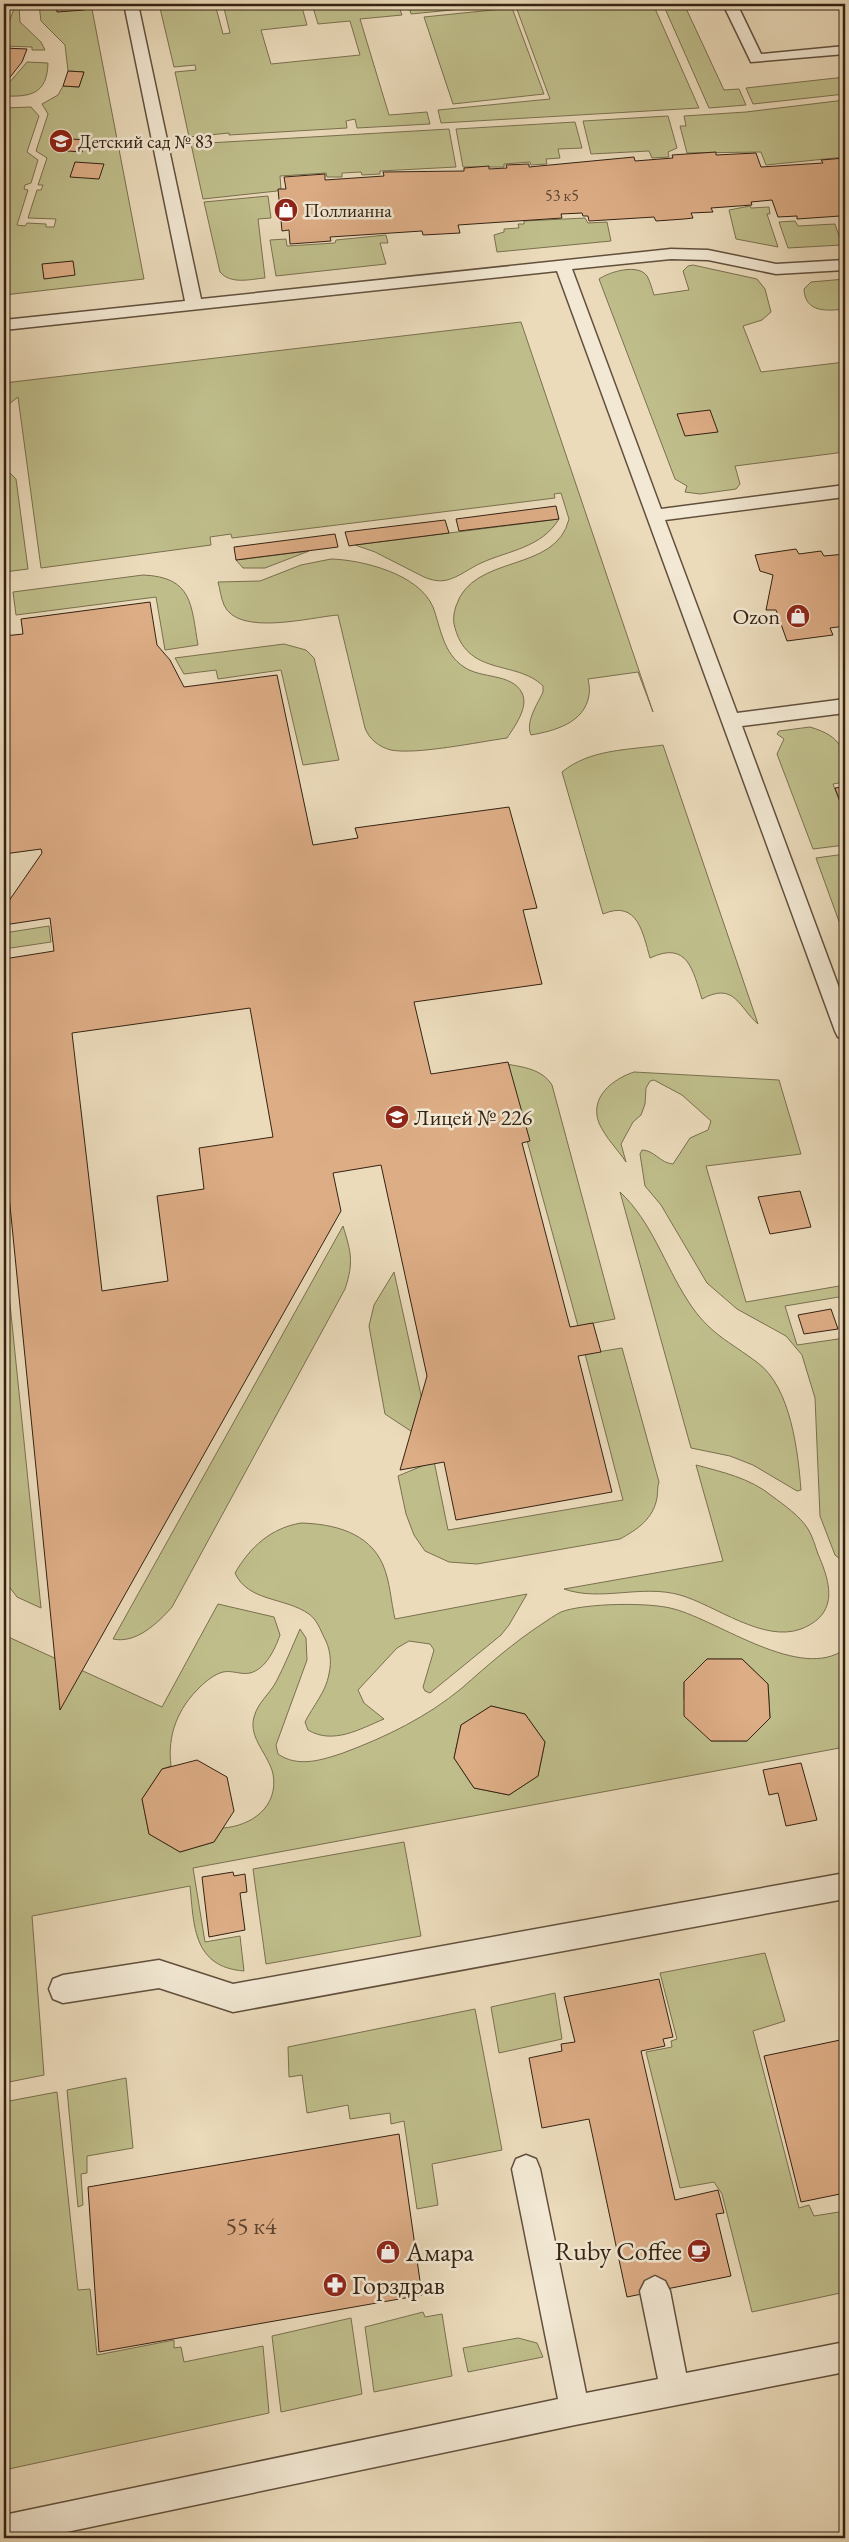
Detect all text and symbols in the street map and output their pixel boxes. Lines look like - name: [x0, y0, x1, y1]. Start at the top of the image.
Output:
- school or university icon: Детский сад № 83: [48, 128, 74, 154]
- place label: Детский сад № 83: [78, 129, 213, 154]
- house number: 53 к5: [545, 185, 579, 206]
- shop icon: Поллианна: [273, 197, 299, 223]
- place label: Поллианна: [304, 198, 392, 223]
- place label: Ozon: [732, 602, 780, 631]
- shop icon: Ozon: [785, 603, 811, 629]
- place label: Лицей № 226: [414, 1103, 533, 1132]
- school or university icon: Лицей № 226: [384, 1104, 410, 1130]
- house number: 55 к4: [226, 2210, 277, 2241]
- place label: Ruby Coffee: [555, 2234, 682, 2268]
- place label: Амара: [405, 2235, 475, 2269]
- cafe icon: Ruby Coffee: [686, 2238, 712, 2264]
- shop icon: Амара: [375, 2239, 401, 2265]
- place label: Горздрав: [352, 2268, 445, 2302]
- pharmacy icon: Горздрав: [322, 2272, 348, 2298]

